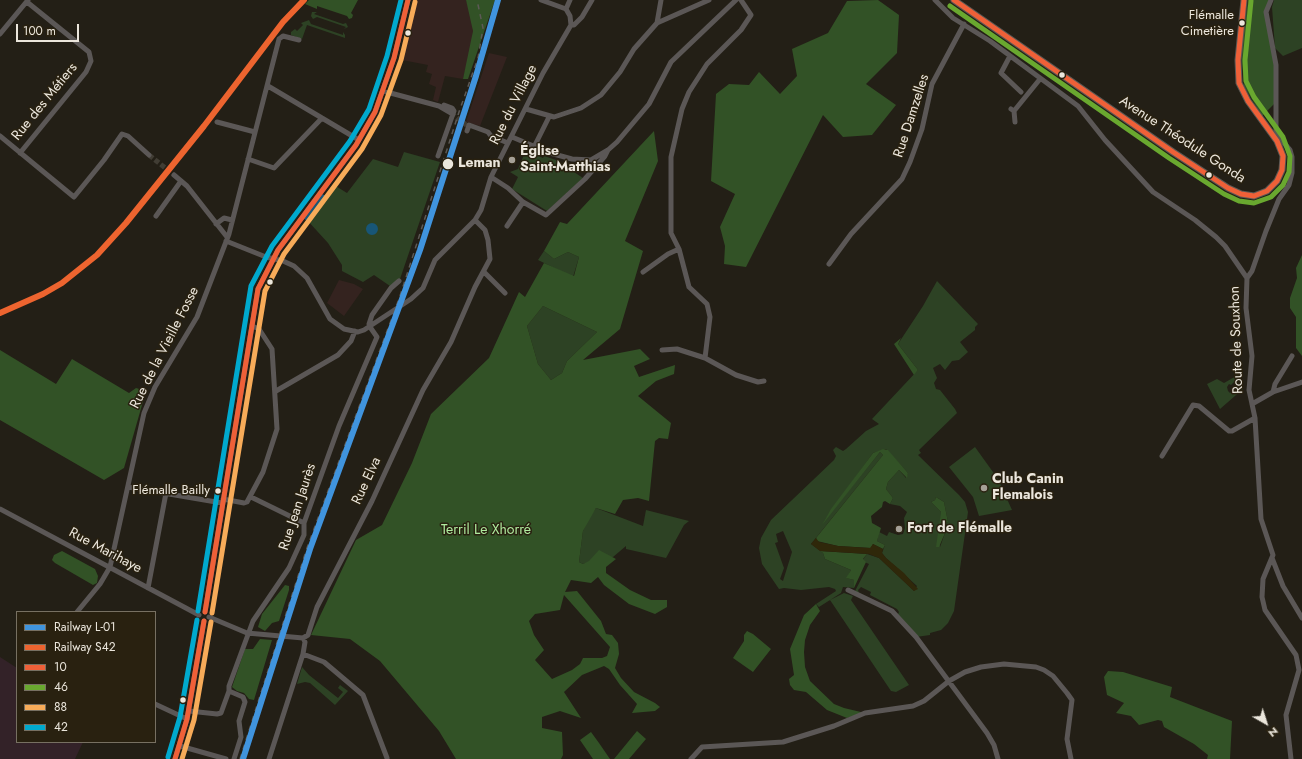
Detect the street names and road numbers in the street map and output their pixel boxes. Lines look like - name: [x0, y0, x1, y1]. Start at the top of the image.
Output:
- street label: Rue des Métiers: [9, 60, 81, 144]
- street label: Rue du Village: [487, 62, 541, 148]
- street label: Rue Damzelles: [891, 72, 933, 160]
- street label: Avenue Théodule Gonda: [1116, 93, 1248, 187]
- street label: Rue de la Vieille Fosse: [127, 284, 203, 412]
- street label: Route de Souxhon: [1227, 286, 1247, 394]
- street label: Rue Elva: [349, 455, 385, 507]
- street label: Rue Jean Jaurès: [276, 461, 320, 553]
- street label: Rue Marihaye: [66, 525, 144, 577]

